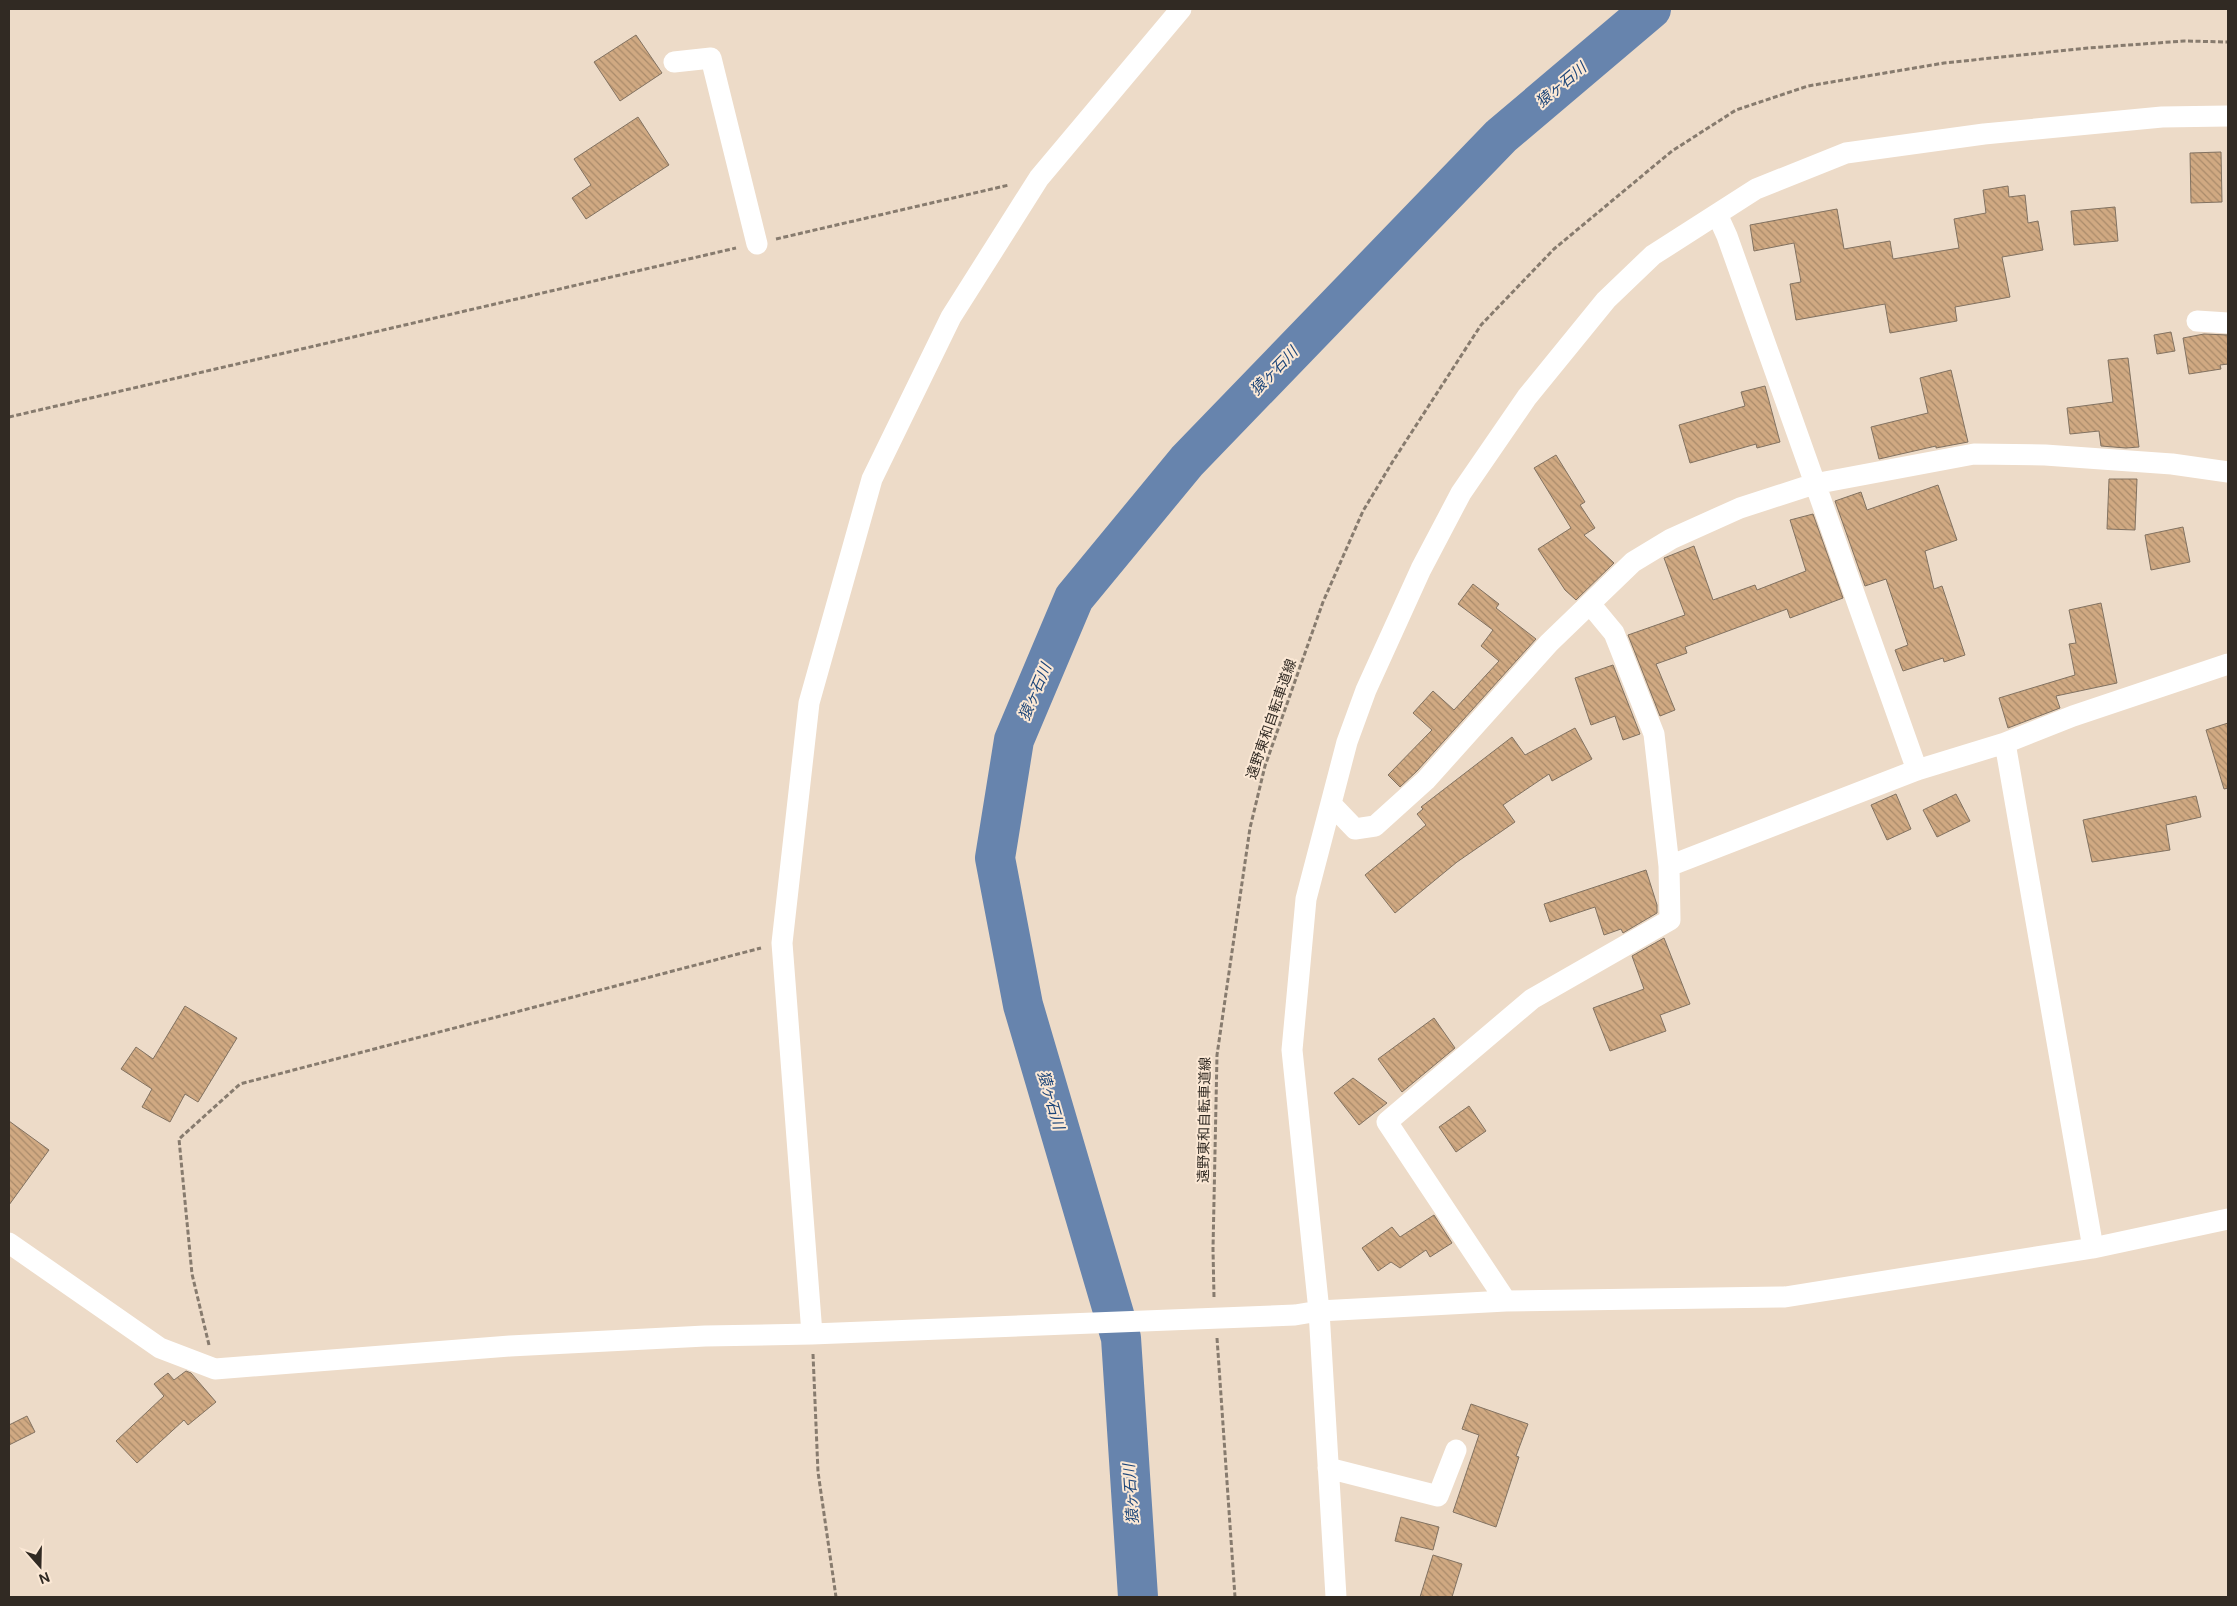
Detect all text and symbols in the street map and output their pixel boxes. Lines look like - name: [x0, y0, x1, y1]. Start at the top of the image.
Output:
- water label: 猿ヶ石川: [1532, 57, 1592, 112]
- water label: 猿ヶ石川: [1246, 341, 1303, 400]
- street label: 遠野東和自転車道線: [1242, 657, 1300, 781]
- water label: 猿ヶ石川: [1014, 659, 1057, 724]
- street label: 遠野東和自転車道線: [1194, 1057, 1214, 1183]
- water label: 猿ヶ石川: [1033, 1068, 1069, 1134]
- water label: 猿ヶ石川: [1119, 1461, 1143, 1525]
- north arrow: [15, 1541, 65, 1591]
- text: N: [37, 1568, 52, 1588]

